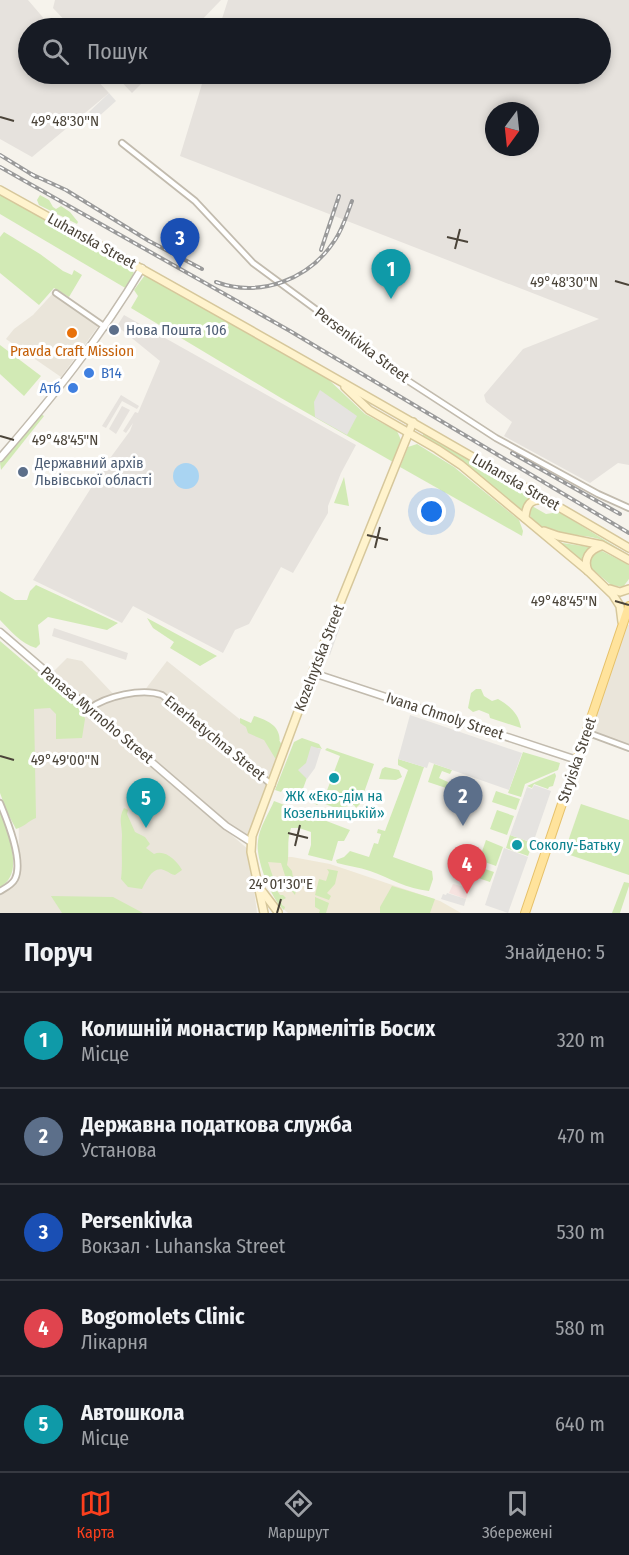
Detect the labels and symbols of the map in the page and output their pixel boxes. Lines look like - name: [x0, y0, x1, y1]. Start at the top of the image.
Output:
- north arrow: [485, 102, 539, 156]
- text: 49°48'30"N: [31, 112, 99, 130]
- street label: Luhanska Street: [45, 209, 139, 273]
- pin: 3: [160, 218, 200, 268]
- pin: 1: [372, 250, 410, 299]
- text: 49°48'30"N: [530, 273, 598, 291]
- street label: Persenkivka Street: [311, 304, 413, 386]
- place label: Нова Пошта 106: [126, 321, 226, 339]
- marker: Нова Пошта 106: [107, 323, 121, 337]
- marker: Pravda Craft Mission: [65, 326, 79, 340]
- place label: Pravda Craft Mission: [10, 342, 134, 360]
- place label: В14: [101, 364, 122, 382]
- marker: В14: [82, 366, 96, 380]
- place label: Атб: [40, 379, 61, 397]
- marker: Атб: [66, 381, 80, 395]
- text: 49°48'45"N: [32, 431, 98, 449]
- street label: Luhanska Street: [469, 450, 563, 514]
- place label: Державний архів Львівської області: [34, 454, 152, 489]
- marker: Державний архів Львівської області: [16, 465, 30, 479]
- your location: [417, 497, 446, 526]
- text: 49°48'45"N: [531, 592, 597, 610]
- street label: Kozelnytska Street: [290, 602, 348, 714]
- street label: Panasa Myrnoho Street: [37, 663, 157, 767]
- street label: Ivana Chmoly Street: [384, 689, 506, 743]
- street label: Enerhetychna Street: [161, 692, 269, 784]
- street label: Stryiska Street: [554, 715, 600, 805]
- text: 49°49'00"N: [31, 751, 99, 769]
- marker: ЖК «Еко-дім на Козельницькій»: [327, 771, 341, 785]
- pin: 2: [444, 776, 482, 826]
- pin: 5: [126, 778, 166, 828]
- place label: ЖК «Еко-дім на Козельницькій»: [283, 787, 385, 822]
- place label: Соколу-Батьку: [529, 836, 621, 854]
- marker: Соколу-Батьку: [510, 838, 524, 852]
- pin: 4: [448, 844, 486, 894]
- text: 24°01'30"E: [249, 875, 313, 893]

